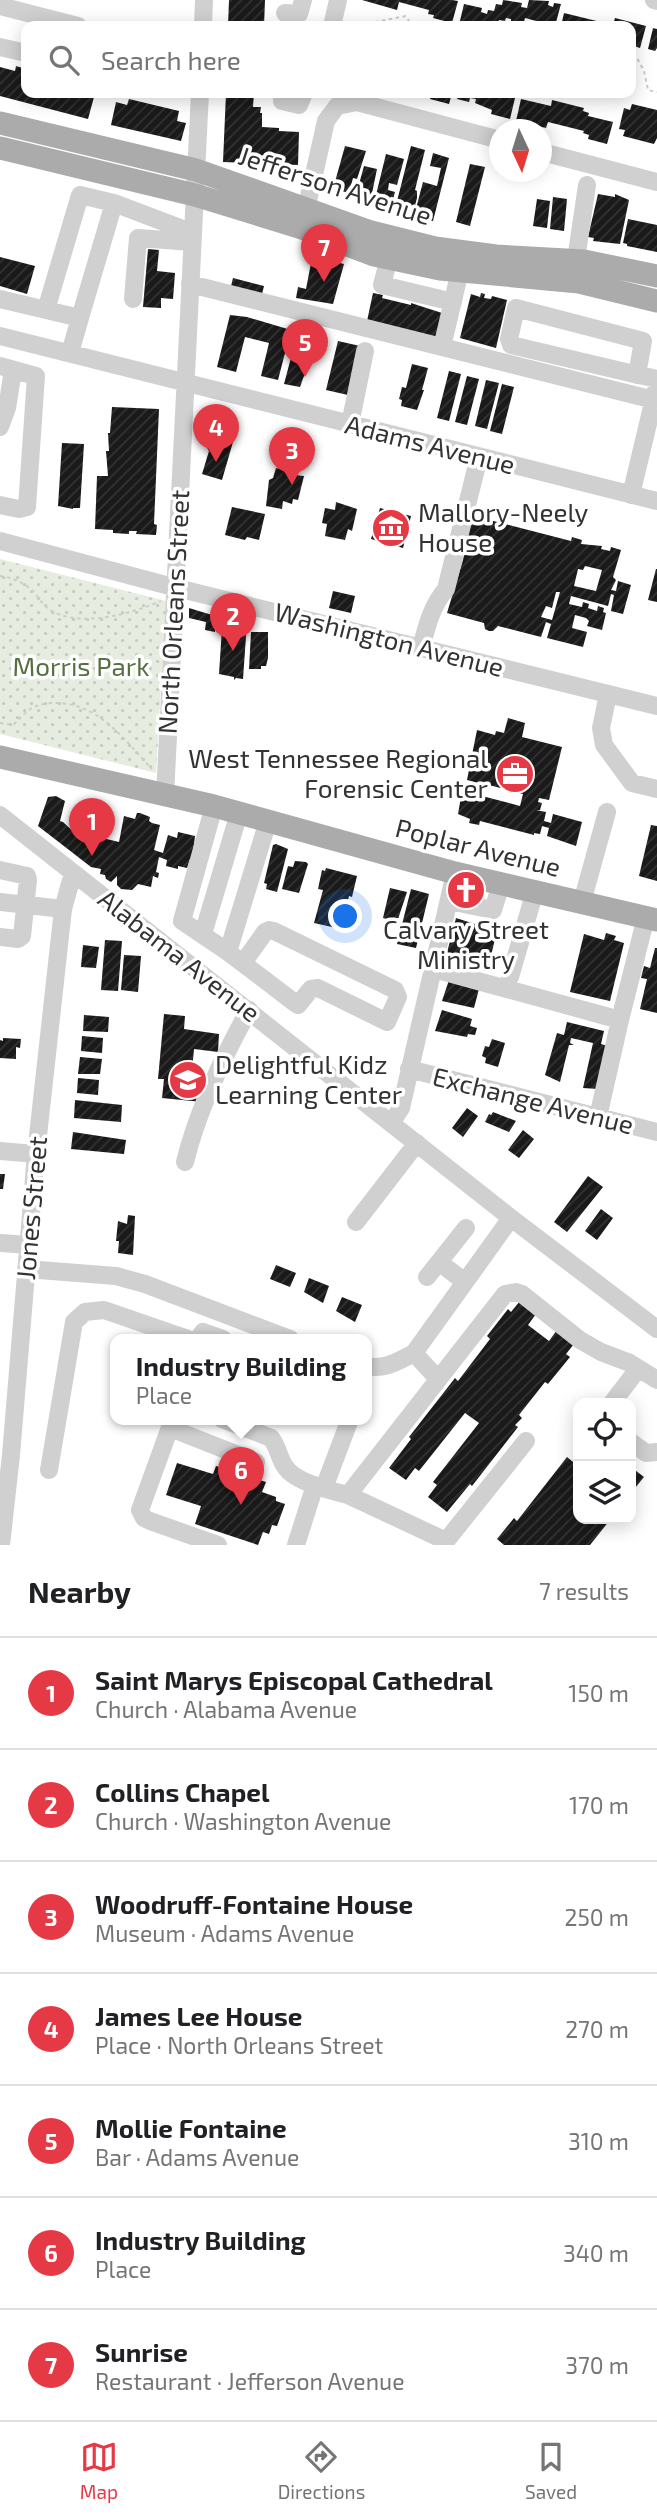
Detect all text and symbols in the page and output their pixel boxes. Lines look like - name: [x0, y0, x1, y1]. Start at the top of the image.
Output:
- search box: [21, 21, 636, 98]
- icon: search: [45, 41, 83, 79]
- text: Search here: [101, 44, 241, 75]
- north arrow: [489, 119, 552, 182]
- street label: Jefferson Avenue: [235, 139, 436, 230]
- pin: 7: [301, 224, 347, 282]
- pin: 5: [282, 319, 328, 377]
- pin: 4: [193, 404, 239, 462]
- street label: Adams Avenue: [342, 408, 518, 480]
- pin: 3: [269, 427, 315, 485]
- street label: North Orleans Street: [151, 489, 194, 735]
- place label: Mallory-Neely House: [418, 496, 589, 557]
- museum icon: Mallory-Neely House: [370, 507, 412, 549]
- pin: 2: [210, 593, 256, 651]
- street label: Washington Avenue: [272, 595, 507, 682]
- park label: Morris Park: [12, 650, 150, 681]
- place label: West Tennessee Regional Forensic Center: [188, 742, 488, 803]
- office icon: West Tennessee Regional Forensic Center: [494, 753, 536, 795]
- pin: 1: [69, 798, 115, 856]
- street label: Poplar Avenue: [393, 811, 564, 882]
- church icon: Calvary Street Ministry: [445, 869, 487, 911]
- street label: Alabama Avenue: [93, 882, 267, 1028]
- your location: [328, 899, 362, 933]
- place label: Calvary Street Ministry: [383, 913, 549, 974]
- place label: Delightful Kidz Learning Center: [215, 1048, 402, 1109]
- school or university icon: Delightful Kidz Learning Center: [167, 1059, 209, 1101]
- street label: Exchange Avenue: [430, 1060, 637, 1139]
- street label: Jones Street: [9, 1135, 52, 1281]
- popup: [110, 1334, 372, 1425]
- text: Industry Building: [136, 1350, 346, 1381]
- text: Place: [136, 1381, 192, 1409]
- map controls: [573, 1398, 636, 1524]
- button: locate: [573, 1398, 636, 1461]
- pin: 6: [218, 1447, 264, 1505]
- button: layers: [573, 1461, 636, 1524]
- text: Nearby: [28, 1573, 131, 1609]
- text: 7 results: [539, 1577, 629, 1605]
- text: Saint Marys Episcopal Cathedral: [95, 1664, 493, 1695]
- text: 1: [46, 1679, 56, 1707]
- text: 150 m: [568, 1679, 629, 1707]
- text: Church · Alabama Avenue: [95, 1695, 357, 1723]
- text: Collins Chapel: [95, 1776, 269, 1807]
- text: 2: [44, 1791, 58, 1819]
- text: 170 m: [569, 1791, 629, 1819]
- text: Church · Washington Avenue: [95, 1807, 391, 1835]
- text: Woodruff-Fontaine House: [95, 1888, 413, 1919]
- text: 3: [44, 1903, 58, 1931]
- text: 250 m: [565, 1903, 629, 1931]
- text: Museum · Adams Avenue: [95, 1919, 354, 1947]
- text: James Lee House: [95, 2000, 303, 2031]
- text: 4: [44, 2015, 58, 2043]
- text: 270 m: [565, 2015, 629, 2043]
- text: Place · North Orleans Street: [95, 2031, 383, 2059]
- text: Mollie Fontaine: [95, 2112, 287, 2143]
- text: 5: [45, 2127, 57, 2155]
- text: 310 m: [568, 2127, 629, 2155]
- text: Bar · Adams Avenue: [95, 2143, 299, 2171]
- text: Industry Building: [95, 2224, 306, 2255]
- text: 6: [44, 2239, 58, 2267]
- text: 340 m: [563, 2239, 629, 2267]
- text: Place: [95, 2255, 151, 2283]
- text: Sunrise: [95, 2336, 188, 2367]
- text: 7: [45, 2351, 57, 2379]
- text: 370 m: [565, 2351, 629, 2379]
- text: Restaurant · Jefferson Avenue: [95, 2367, 405, 2395]
- tab: Map: [80, 2438, 118, 2503]
- tab: Directions: [278, 2438, 365, 2503]
- tab: Saved: [525, 2438, 577, 2503]

